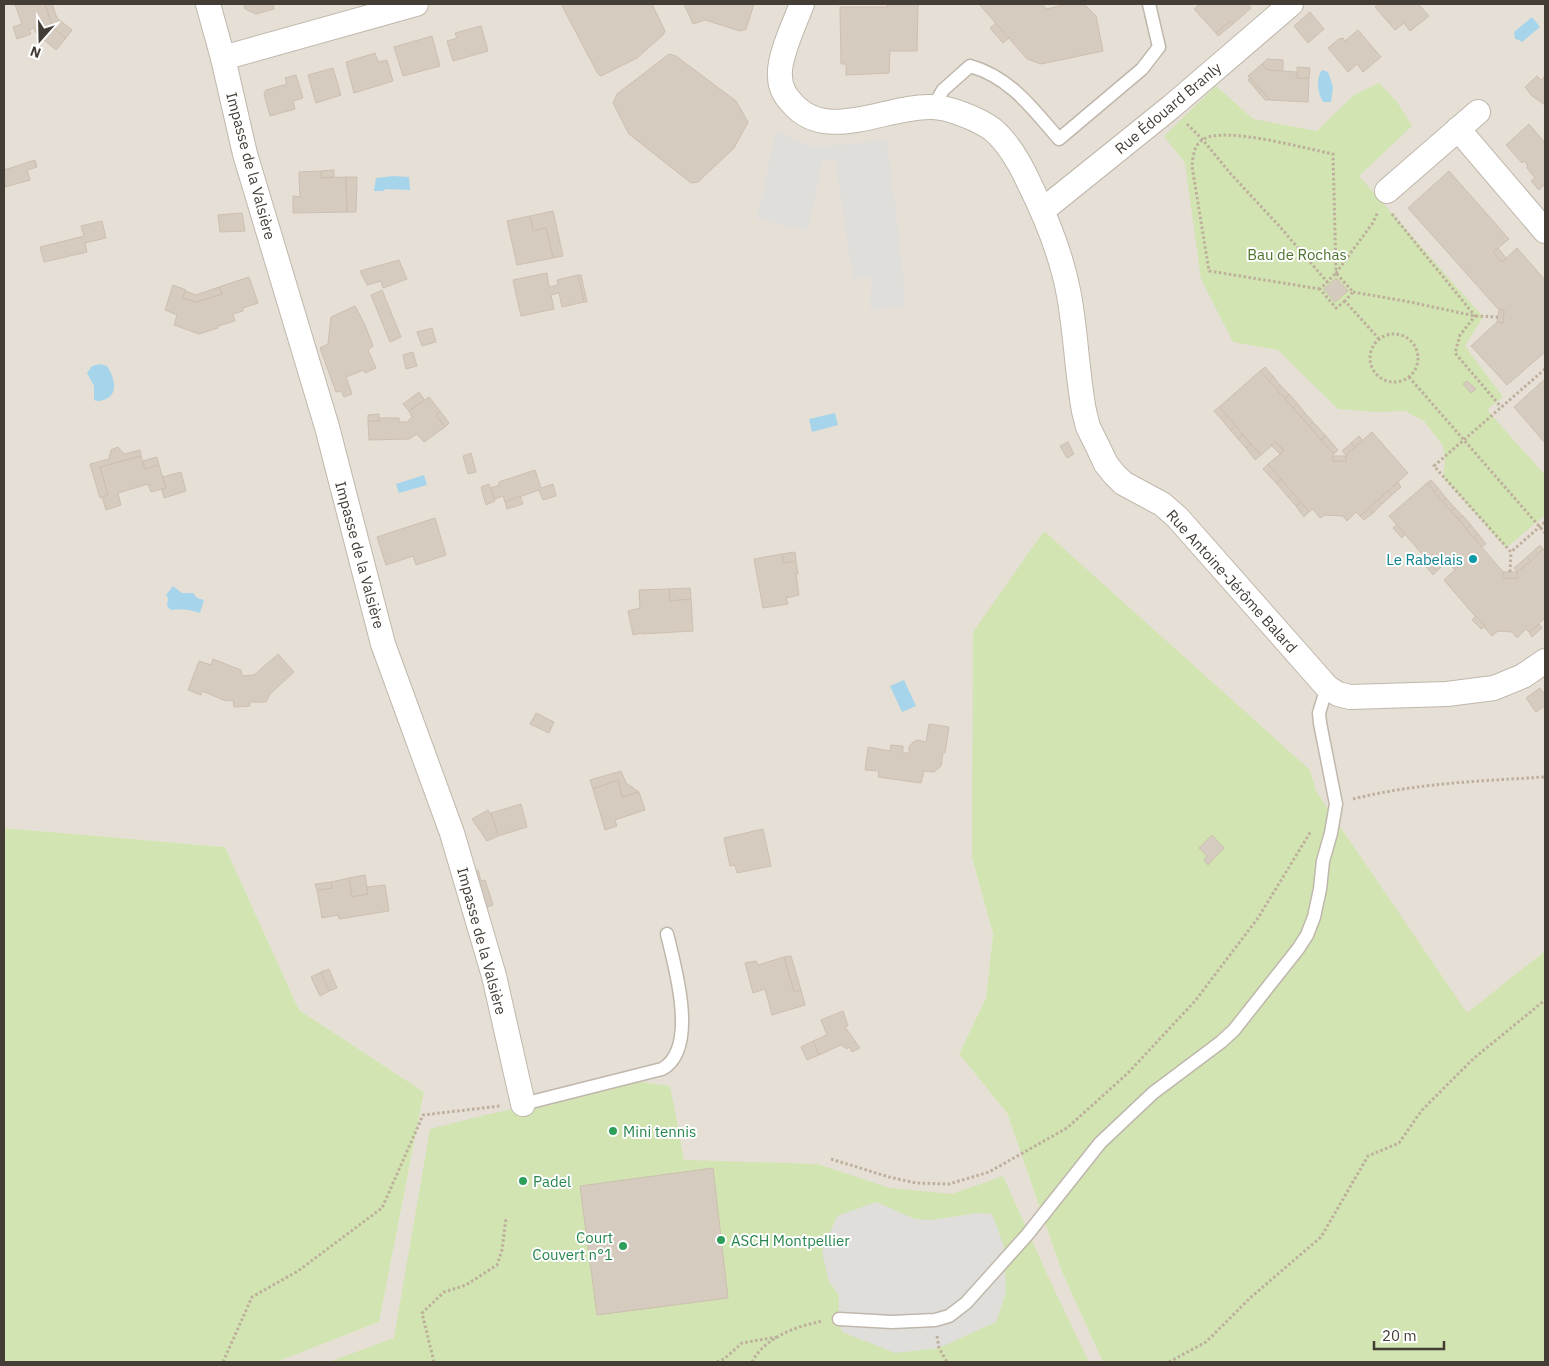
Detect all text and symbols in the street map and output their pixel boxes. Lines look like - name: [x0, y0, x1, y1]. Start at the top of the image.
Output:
- north arrow: [15, 15, 65, 65]
- text: N: [28, 42, 43, 62]
- street label: Rue Édouard Branly: [1111, 58, 1225, 158]
- street label: Impasse de la Valsière: [222, 90, 280, 242]
- park label: Bau de Rochas: [1247, 245, 1347, 264]
- street label: Impasse de la Valsière: [331, 479, 389, 631]
- street label: Rue Antoine-Jérôme Balard: [1163, 505, 1301, 657]
- place label: Le Rabelais: [1386, 550, 1463, 569]
- marker: Le Rabelais: [1467, 553, 1479, 565]
- street label: Impasse de la Valsière: [453, 865, 511, 1017]
- place label: Mini tennis: [623, 1122, 696, 1141]
- marker: Mini tennis: [607, 1125, 619, 1137]
- place label: Padel: [533, 1172, 571, 1191]
- marker: Padel: [517, 1175, 529, 1187]
- place label: Court Couvert n°1: [532, 1228, 613, 1264]
- place label: ASCH Montpellier: [731, 1231, 850, 1250]
- marker: ASCH Montpellier: [715, 1234, 727, 1246]
- marker: Court Couvert n°1: [617, 1240, 629, 1252]
- scale bar: [1374, 1318, 1444, 1350]
- text: 20 m: [1382, 1326, 1417, 1345]

